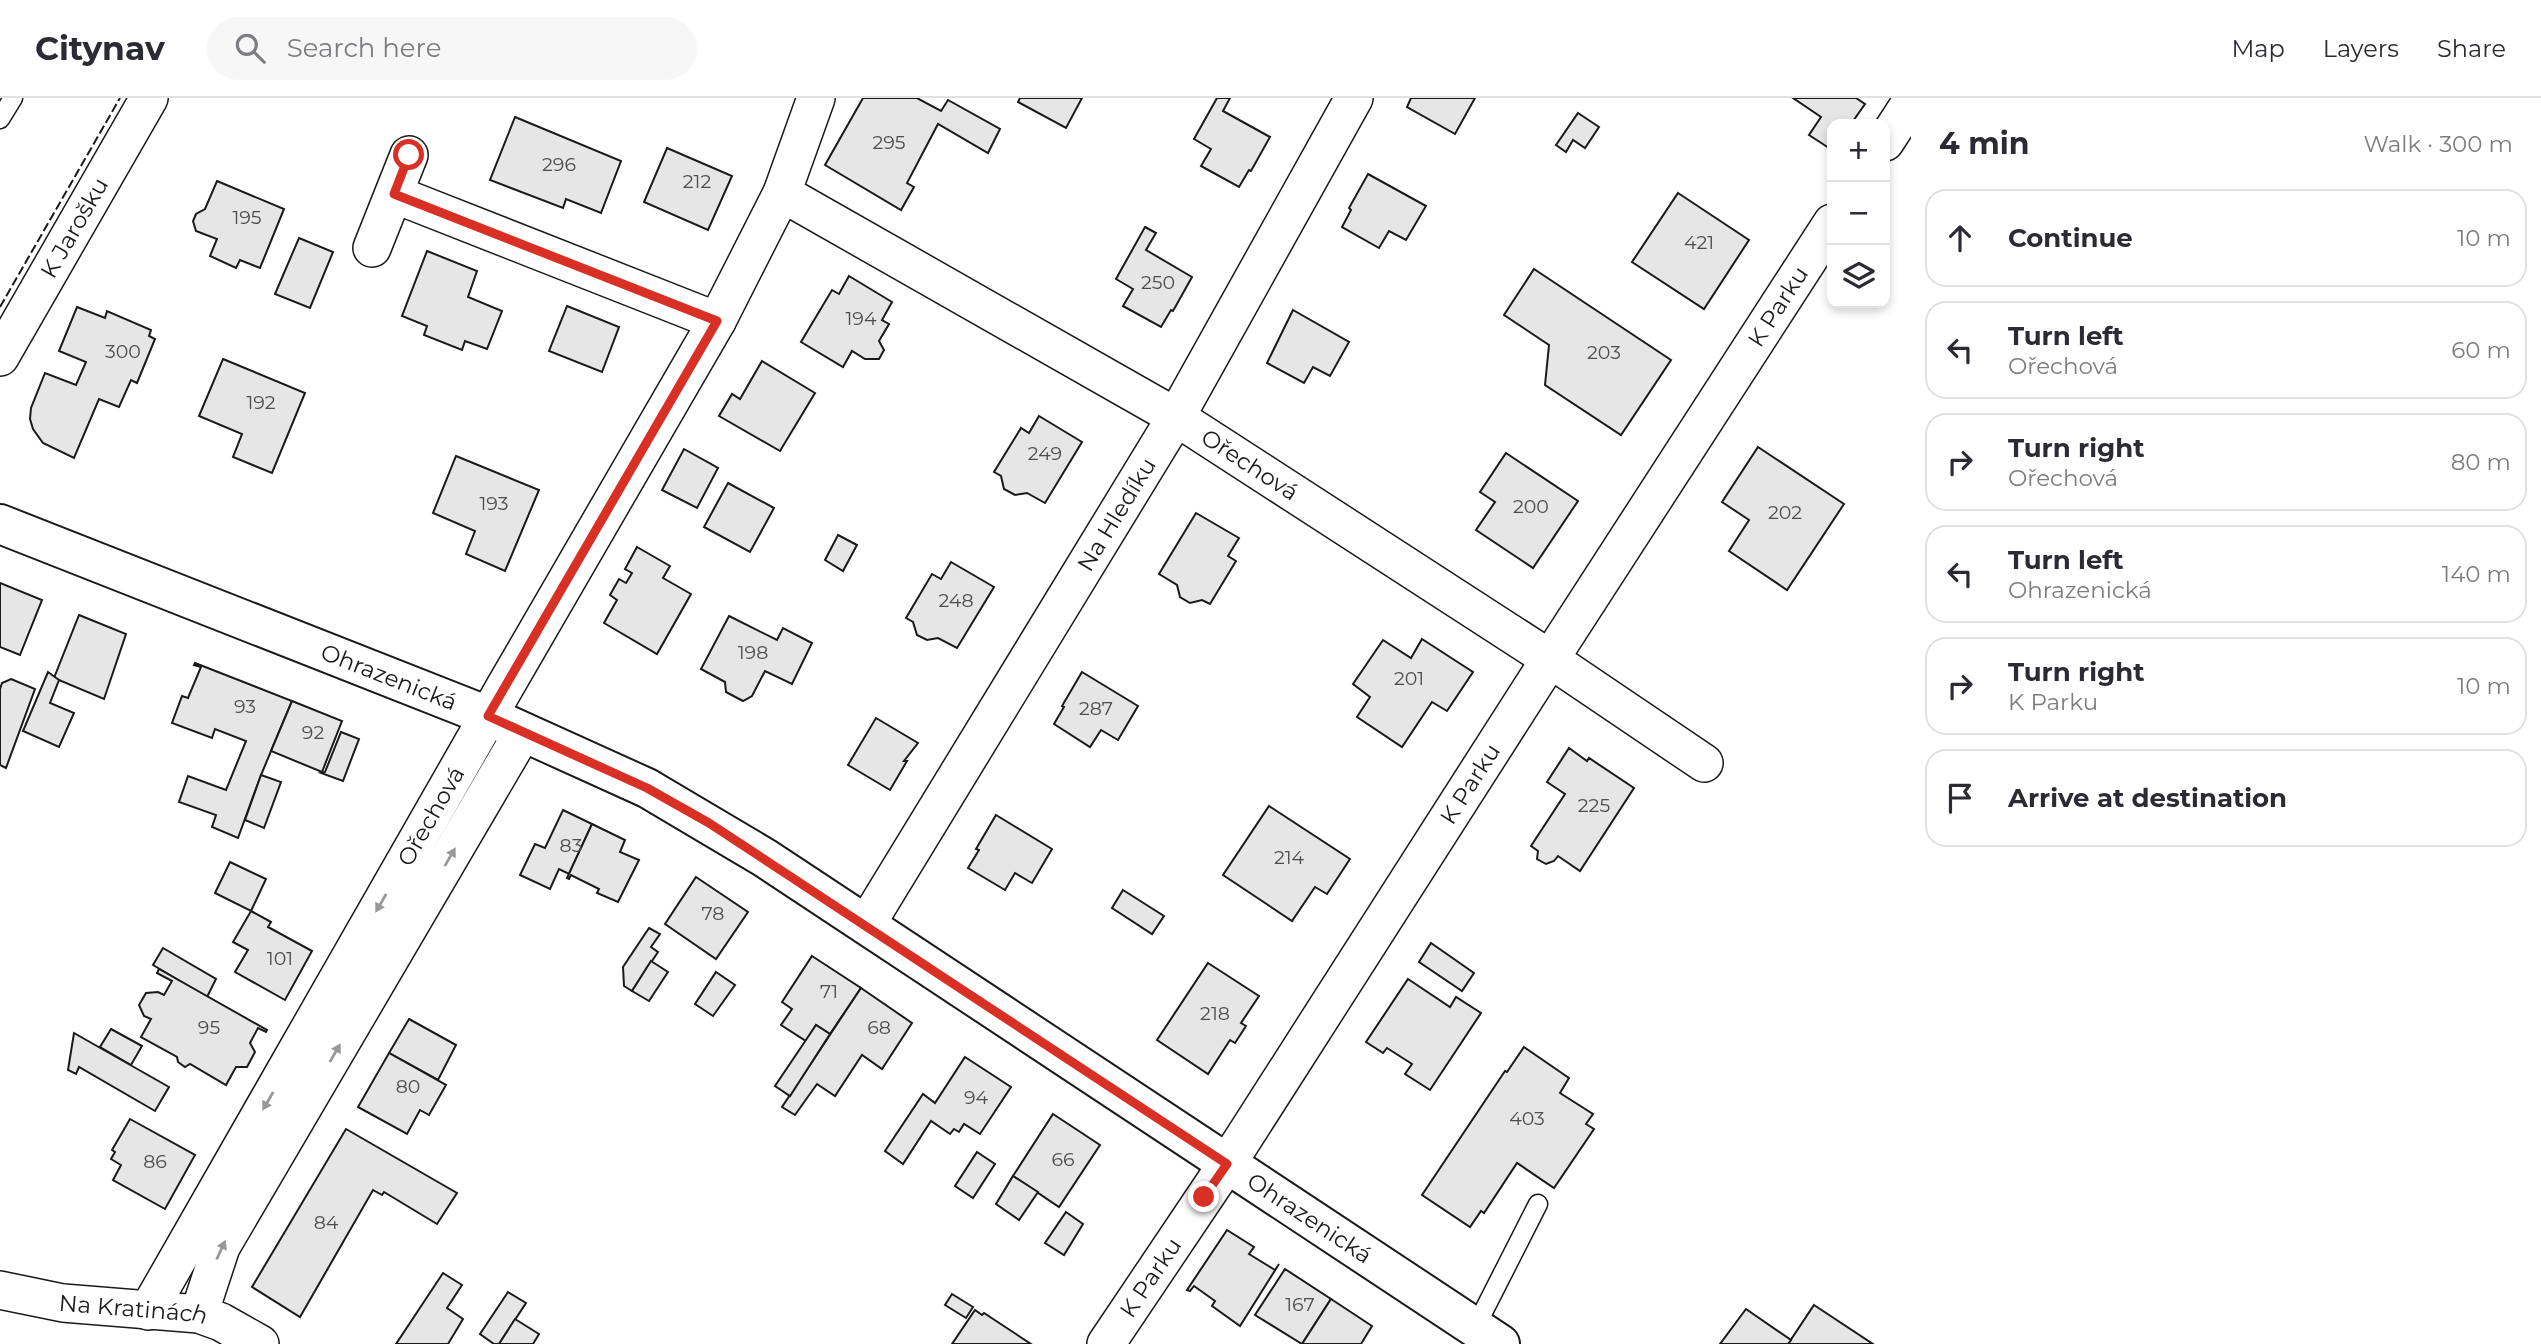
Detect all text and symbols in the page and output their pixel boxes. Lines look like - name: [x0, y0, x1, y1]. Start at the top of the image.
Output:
- search box: [207, 17, 697, 80]
- text: Citynav: [35, 28, 165, 68]
- icon: search: [231, 29, 269, 67]
- text: Search here: [287, 32, 441, 64]
- text: Map: [2231, 34, 2285, 63]
- text: Layers: [2323, 34, 2399, 63]
- text: Share: [2437, 34, 2506, 63]
- map controls: [1827, 119, 1890, 308]
- button: +: [1827, 119, 1890, 182]
- text: 4 min: [1939, 125, 2029, 162]
- text: Walk · 300 m: [2363, 130, 2513, 158]
- house number: 295: [872, 131, 906, 154]
- route start: [393, 139, 424, 170]
- house number: 296: [542, 153, 576, 176]
- house number: 212: [683, 170, 711, 193]
- street label: K Jarošku: [34, 173, 114, 283]
- button: −: [1827, 182, 1890, 245]
- house number: 195: [232, 206, 262, 229]
- icon: ahead: [1941, 219, 1979, 257]
- text: Continue: [2008, 222, 2133, 254]
- text: 10 m: [2457, 224, 2511, 252]
- house number: 421: [1684, 231, 1714, 254]
- button: layers: [1827, 245, 1890, 308]
- street label: K Parku: [1742, 261, 1814, 352]
- house number: 250: [1141, 271, 1175, 294]
- house number: 194: [846, 307, 877, 330]
- text: Turn left: [2008, 320, 2124, 352]
- icon: left: [1941, 331, 1979, 369]
- text: 60 m: [2451, 336, 2511, 364]
- house number: 300: [105, 340, 141, 363]
- house number: 203: [1587, 341, 1621, 364]
- text: Ořechová: [2008, 352, 2118, 380]
- house number: 192: [246, 391, 276, 414]
- street label: Ořechová: [1196, 423, 1304, 506]
- text: Turn right: [2008, 432, 2144, 464]
- house number: 249: [1028, 442, 1062, 465]
- icon: right: [1941, 443, 1979, 481]
- text: 80 m: [2451, 448, 2511, 476]
- street label: Na Hledíku: [1071, 453, 1162, 576]
- text: Ořechová: [2008, 464, 2118, 492]
- house number: 193: [480, 492, 508, 515]
- house number: 200: [1513, 495, 1549, 518]
- house number: 202: [1768, 501, 1802, 524]
- text: Turn left: [2008, 544, 2124, 576]
- icon: left: [1941, 555, 1979, 593]
- text: 140 m: [2442, 560, 2511, 588]
- text: Ohrazenická: [2008, 576, 2152, 604]
- house number: 248: [938, 589, 974, 612]
- street label: Ohrazenická: [317, 638, 461, 716]
- house number: 198: [738, 641, 768, 664]
- text: Turn right: [2008, 656, 2144, 688]
- house number: 201: [1394, 667, 1424, 690]
- icon: right: [1941, 667, 1979, 705]
- text: 10 m: [2457, 672, 2511, 700]
- text: K Parku: [2008, 688, 2098, 716]
- house number: 93: [234, 695, 256, 718]
- house number: 287: [1079, 697, 1113, 720]
- house number: 92: [302, 721, 324, 744]
- street label: K Parku: [1434, 738, 1506, 830]
- street label: Ořechová: [391, 761, 470, 871]
- icon: arrive: [1941, 779, 1979, 817]
- text: Arrive at destination: [2008, 782, 2287, 814]
- house number: 225: [1578, 794, 1610, 817]
- house number: 83: [560, 834, 582, 857]
- house number: 214: [1274, 846, 1305, 869]
- one-way arrow: [444, 847, 456, 867]
- one-way arrow: [375, 894, 387, 913]
- house number: 78: [702, 902, 724, 925]
- house number: 101: [267, 947, 293, 970]
- house number: 71: [820, 980, 838, 1003]
- house number: 218: [1200, 1002, 1230, 1025]
- house number: 95: [198, 1016, 220, 1039]
- house number: 68: [867, 1016, 891, 1039]
- one-way arrow: [329, 1044, 341, 1063]
- house number: 80: [396, 1075, 420, 1098]
- house number: 94: [964, 1086, 989, 1109]
- one-way arrow: [262, 1091, 274, 1110]
- house number: 403: [1509, 1107, 1545, 1130]
- house number: 66: [1051, 1148, 1075, 1171]
- house number: 86: [143, 1150, 167, 1173]
- street label: Ohrazenická: [1242, 1167, 1377, 1269]
- route end: [1188, 1181, 1219, 1212]
- house number: 84: [314, 1211, 339, 1234]
- street label: K Parku: [1114, 1232, 1187, 1323]
- one-way arrow: [215, 1240, 227, 1260]
- street label: Na Kratinách: [58, 1289, 212, 1330]
- house number: 167: [1285, 1293, 1315, 1316]

